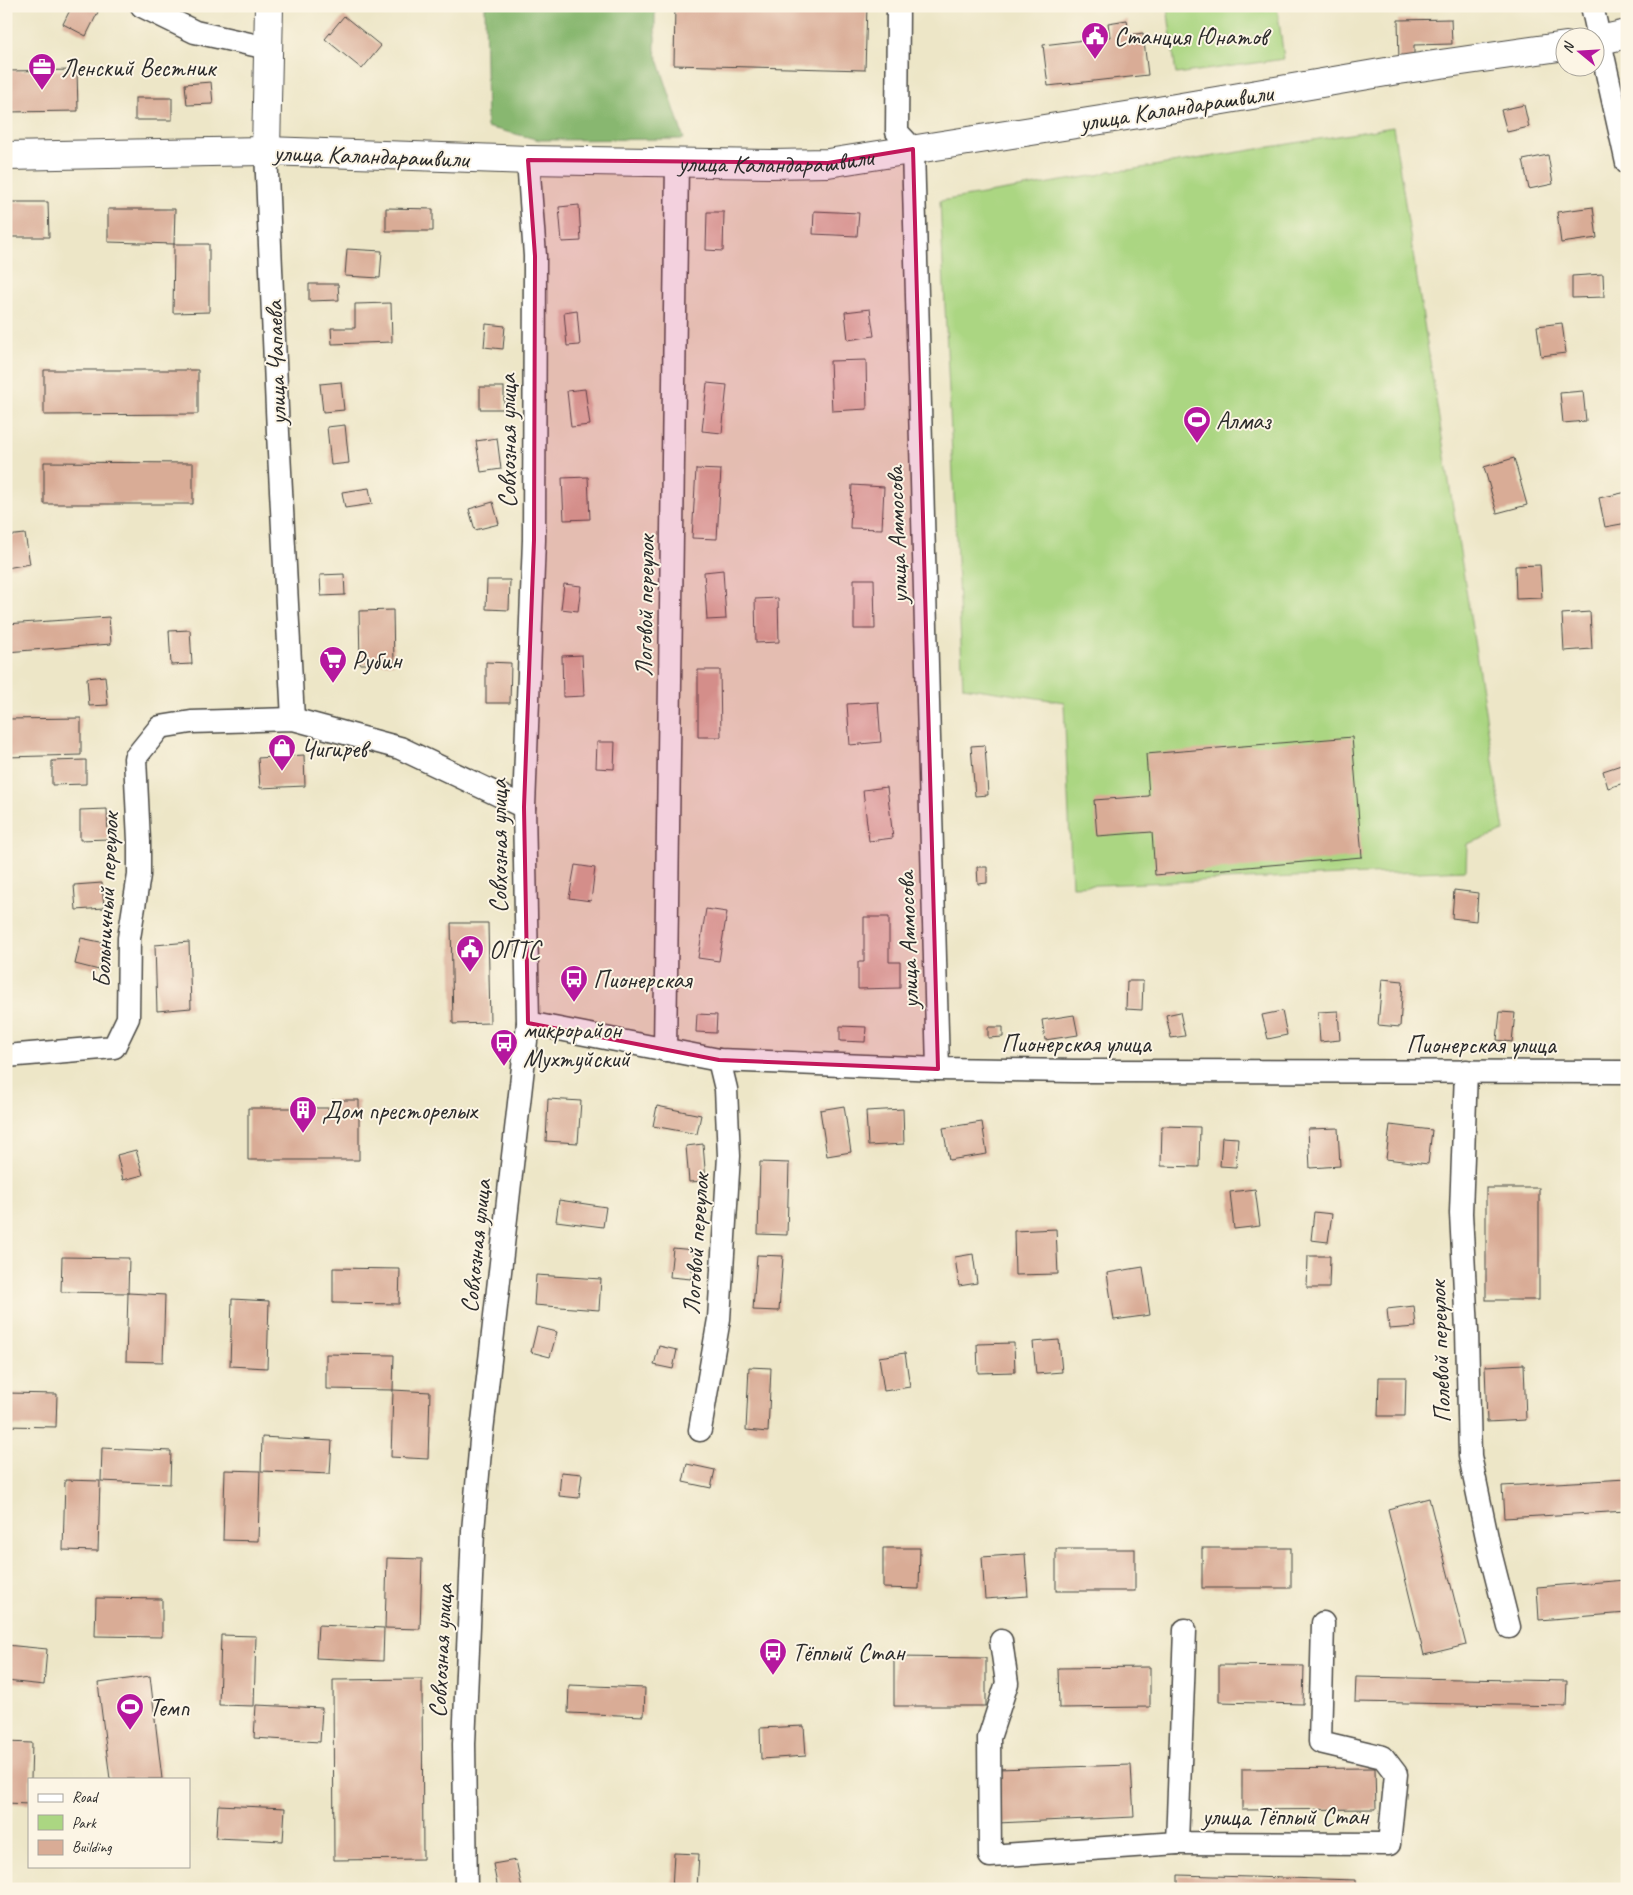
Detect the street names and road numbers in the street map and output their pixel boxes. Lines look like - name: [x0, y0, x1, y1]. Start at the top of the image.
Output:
- street label: улица Каландарашвили: [1075, 77, 1277, 139]
- street label: улица Каландарашвили: [271, 137, 471, 175]
- street label: улица Каландарашвили: [676, 141, 877, 181]
- street label: улица Чапаева: [258, 298, 294, 428]
- street label: Совхозная улица: [492, 372, 524, 508]
- street label: улица Аммосова: [879, 463, 915, 606]
- street label: Логовой переулок: [628, 532, 662, 677]
- street label: Совхозная улица: [483, 777, 515, 913]
- street label: Больничный переулок: [85, 809, 127, 988]
- street label: улица Аммосова: [890, 868, 926, 1011]
- street label: Пионерская улица: [1001, 1028, 1153, 1060]
- street label: Пионерская улица: [1406, 1029, 1558, 1061]
- street label: Логовой переулок: [675, 1170, 717, 1316]
- street label: Совхозная улица: [453, 1176, 499, 1314]
- street label: Полевой переулок: [1421, 1278, 1458, 1424]
- street label: Совхозная улица: [422, 1581, 461, 1719]
- street label: улица Тёплый Стан: [1200, 1801, 1370, 1833]

